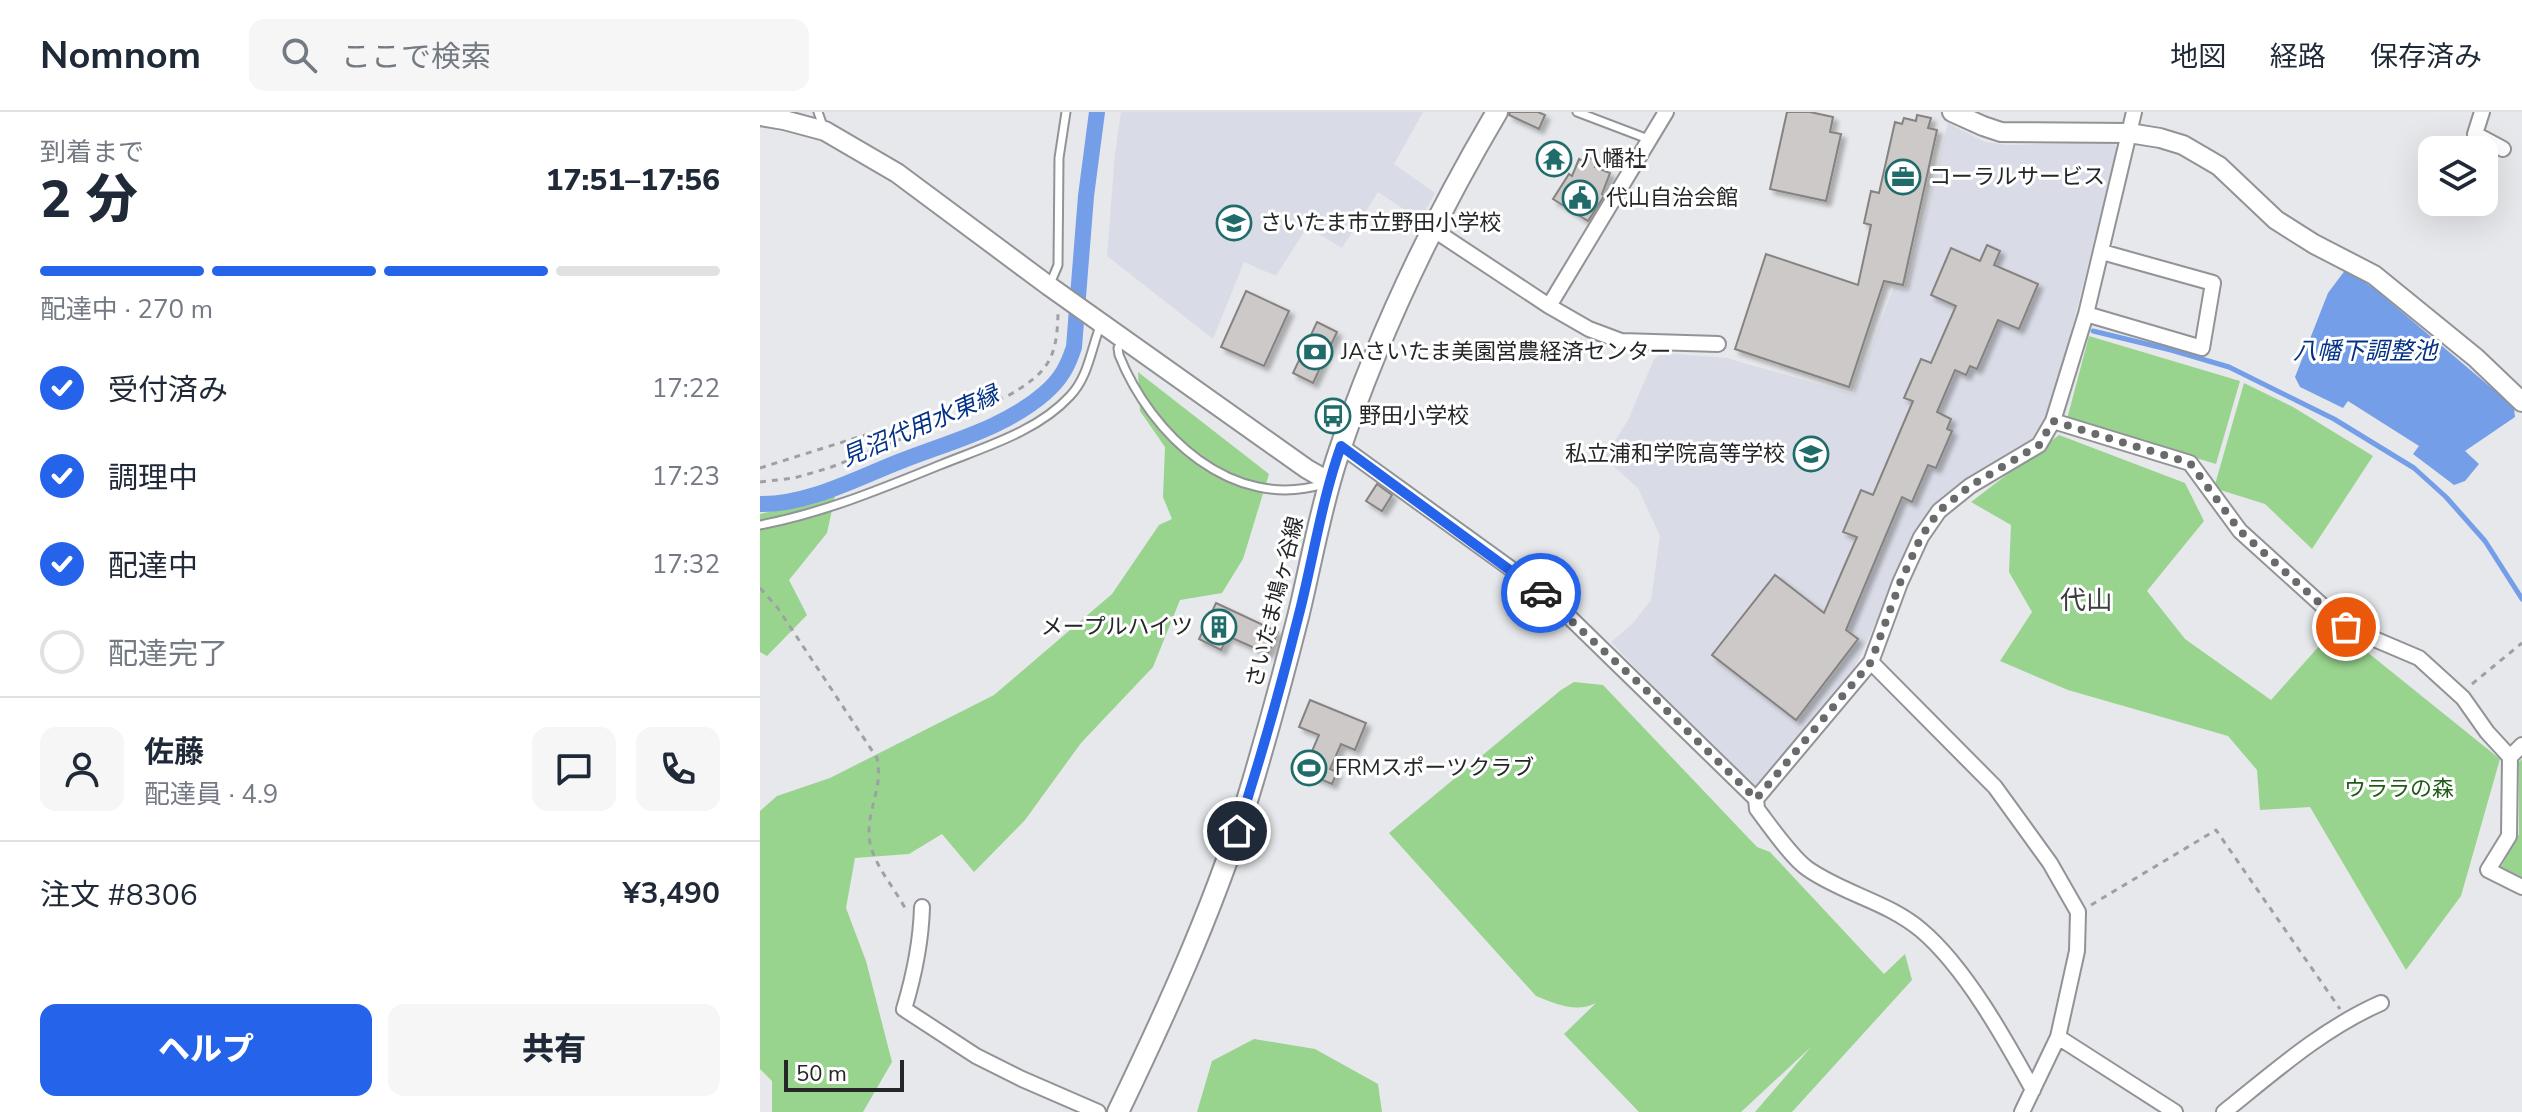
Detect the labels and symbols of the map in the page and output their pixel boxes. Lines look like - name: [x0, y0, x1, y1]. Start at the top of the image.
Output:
- temple icon: 八幡社: [1535, 140, 1573, 178]
- place label: 八幡社: [1580, 144, 1646, 174]
- office icon: コーラルサービス: [1884, 158, 1922, 196]
- place label: コーラルサービス: [1929, 162, 2105, 192]
- public building icon: 代山自治会館: [1561, 179, 1599, 217]
- place label: 代山自治会館: [1606, 183, 1738, 213]
- school or university icon: さいたま市立野田小学校: [1215, 204, 1253, 242]
- place label: さいたま市立野田小学校: [1260, 208, 1501, 238]
- bank icon: JAさいたま美園営農経済センター: [1296, 333, 1334, 371]
- water label: 八幡下調整池: [2293, 335, 2439, 367]
- place label: JAさいたま美園営農経済センター: [1340, 337, 1672, 367]
- water label: 見沼代用水東縁: [836, 377, 1006, 474]
- bus stop icon: 野田小学校: [1314, 397, 1352, 435]
- place label: 野田小学校: [1359, 401, 1469, 431]
- school or university icon: 私立浦和学院高等学校: [1792, 435, 1830, 473]
- place label: 私立浦和学院高等学校: [1565, 439, 1785, 469]
- street label: さいたま鳩ヶ谷線: [1239, 513, 1311, 691]
- courier: [1501, 553, 1581, 633]
- district label: 代山: [2060, 583, 2112, 618]
- pin: [2312, 593, 2380, 661]
- building icon: メープルハイツ: [1200, 608, 1238, 646]
- place label: メープルハイツ: [1041, 612, 1193, 642]
- sports icon: FRMスポーツクラブ: [1290, 749, 1328, 787]
- place label: FRMスポーツクラブ: [1335, 753, 1534, 783]
- park label: ウララの森: [2344, 774, 2454, 804]
- pin: [1203, 797, 1271, 865]
- scale bar: [784, 1056, 904, 1092]

